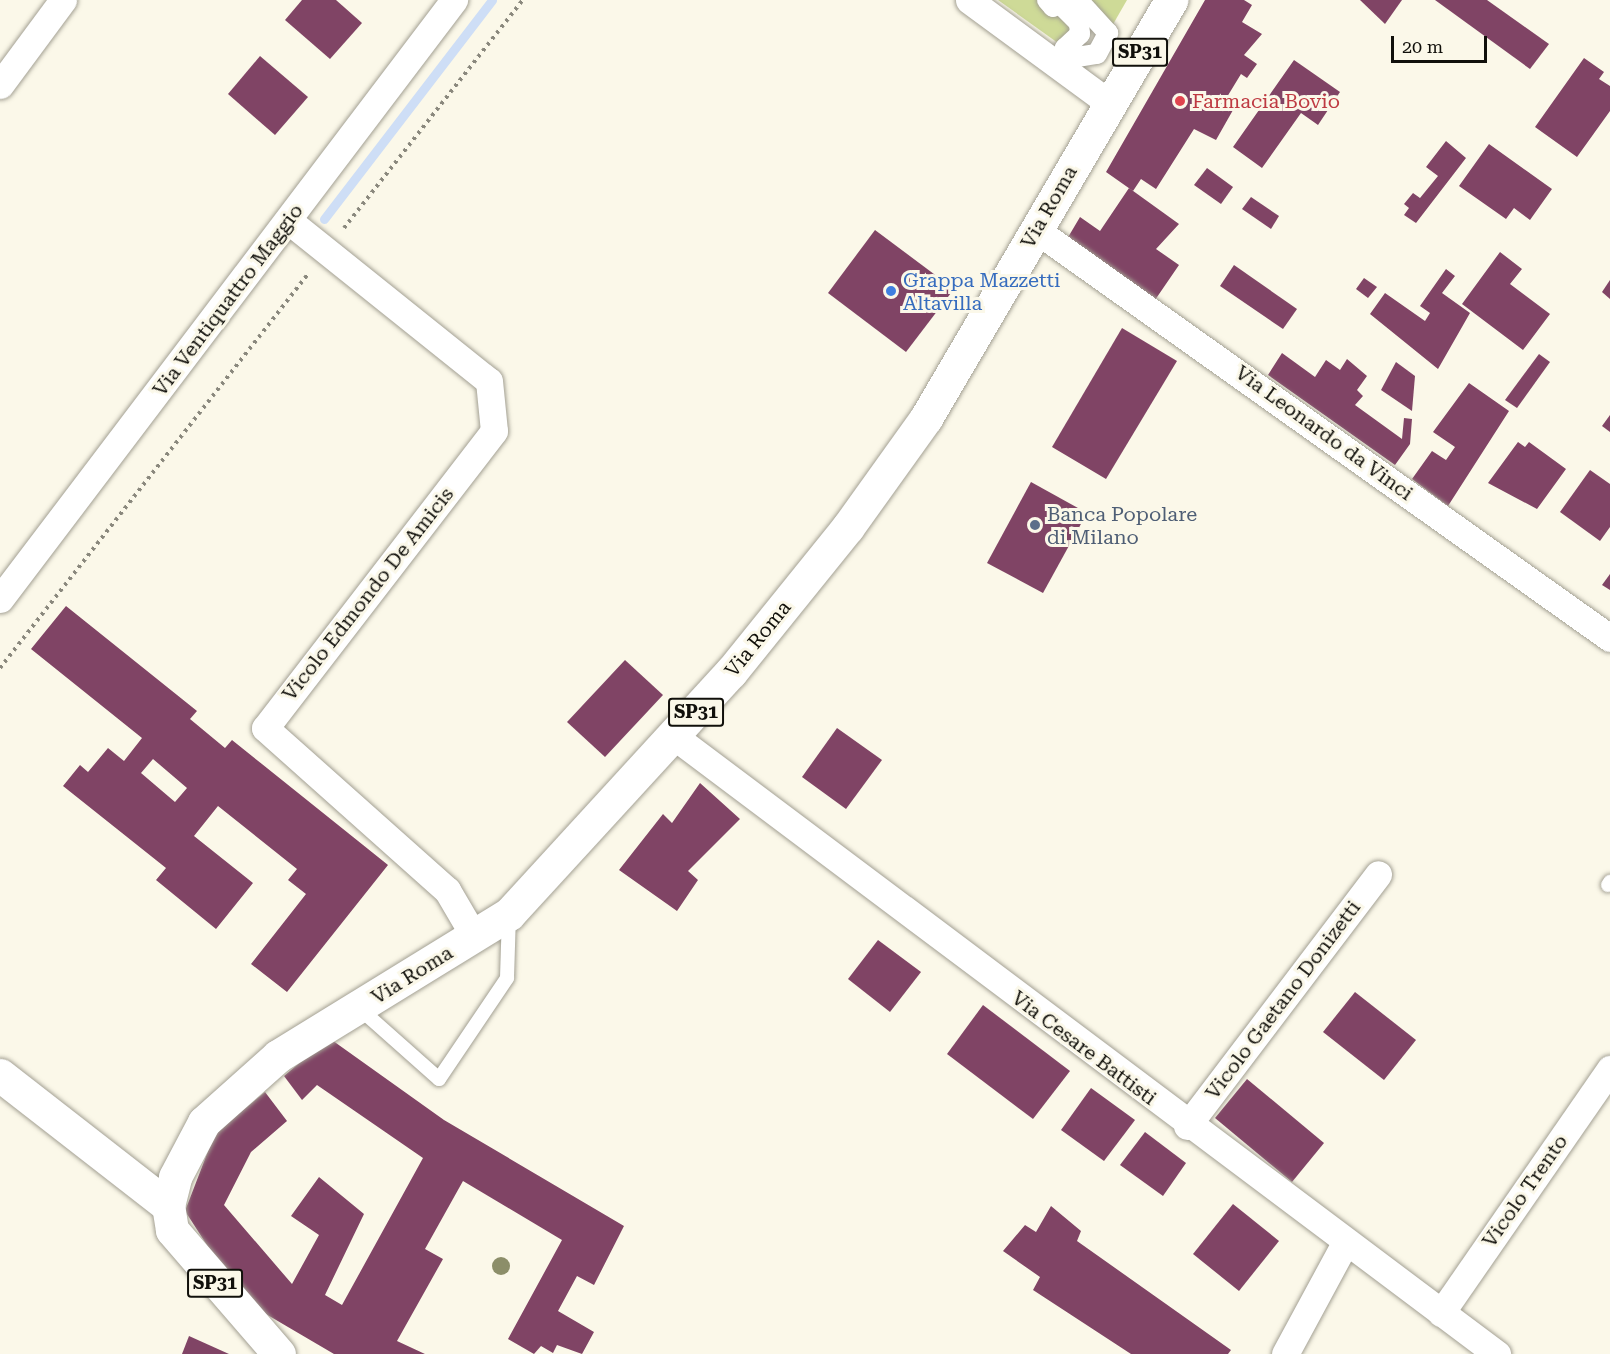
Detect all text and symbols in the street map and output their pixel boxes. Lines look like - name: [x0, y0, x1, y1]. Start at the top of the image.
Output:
- scale bar: [1394, 24, 1490, 62]
- text: 20 m: [1402, 36, 1443, 57]
- road number: SP31: [1112, 37, 1168, 67]
- place label: Farmacia Bovio: [1192, 89, 1340, 113]
- marker: Farmacia Bovio: [1173, 94, 1187, 108]
- street label: Via Roma: [1016, 162, 1082, 252]
- street label: Via Ventiquattro Maggio: [148, 199, 308, 401]
- place label: Grappa Mazzetti Altavilla: [903, 268, 1060, 315]
- marker: Grappa Mazzetti Altavilla: [884, 284, 898, 298]
- street label: Via Leonardo da Vinci: [1231, 361, 1417, 505]
- street label: Vicolo Edmondo De Amicis: [277, 483, 459, 705]
- place label: Banca Popolare di Milano: [1047, 502, 1197, 549]
- marker: Banca Popolare di Milano: [1028, 518, 1042, 532]
- street label: Via Roma: [720, 596, 796, 682]
- road number: SP31: [668, 697, 724, 727]
- street label: Vicolo Gaetano Donizetti: [1201, 896, 1365, 1104]
- street label: Via Roma: [367, 941, 457, 1009]
- street label: Via Cesare Battisti: [1007, 986, 1161, 1110]
- street label: Vicolo Trento: [1477, 1130, 1573, 1252]
- road number: SP31: [186, 1268, 244, 1298]

